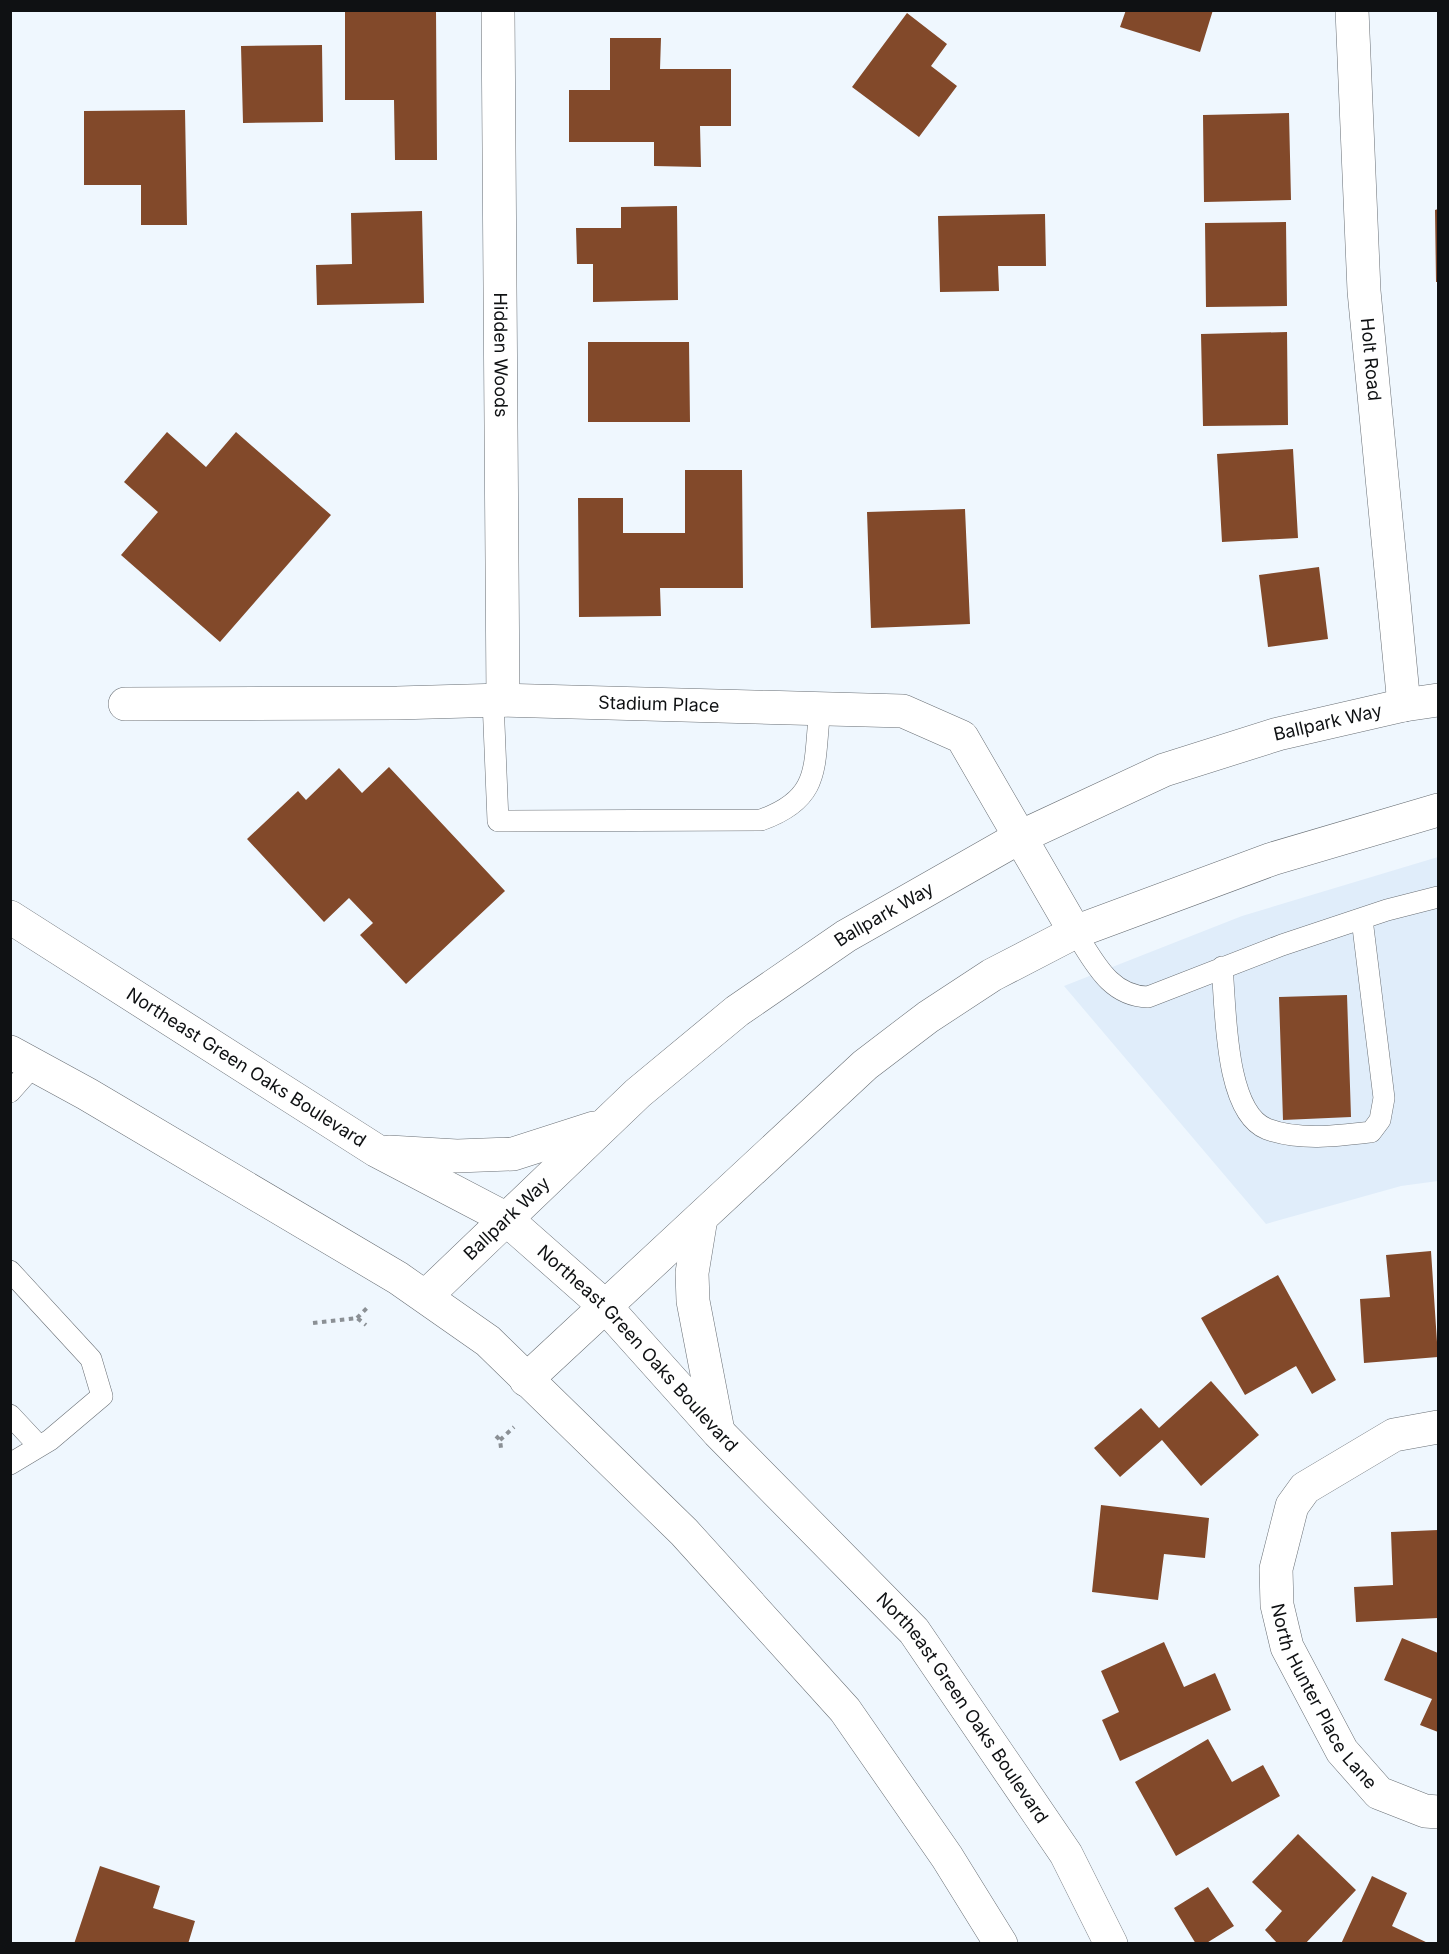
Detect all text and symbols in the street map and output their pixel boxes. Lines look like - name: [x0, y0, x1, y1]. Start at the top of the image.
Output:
- street label: Hidden Woods: [490, 292, 512, 418]
- street label: Holt Road: [1357, 317, 1386, 402]
- street label: Stadium Place: [598, 692, 720, 716]
- street label: Ballpark Way: [1271, 699, 1384, 745]
- street label: Ballpark Way: [830, 877, 937, 951]
- street label: Northeast Green Oaks Boulevard: [123, 983, 370, 1151]
- street label: Ballpark Way: [459, 1172, 554, 1264]
- street label: Northeast Green Oaks Boulevard: [533, 1240, 742, 1456]
- street label: Northeast Green Oaks Boulevard: [872, 1588, 1053, 1827]
- street label: North Hunter Place Lane: [1267, 1601, 1381, 1793]

